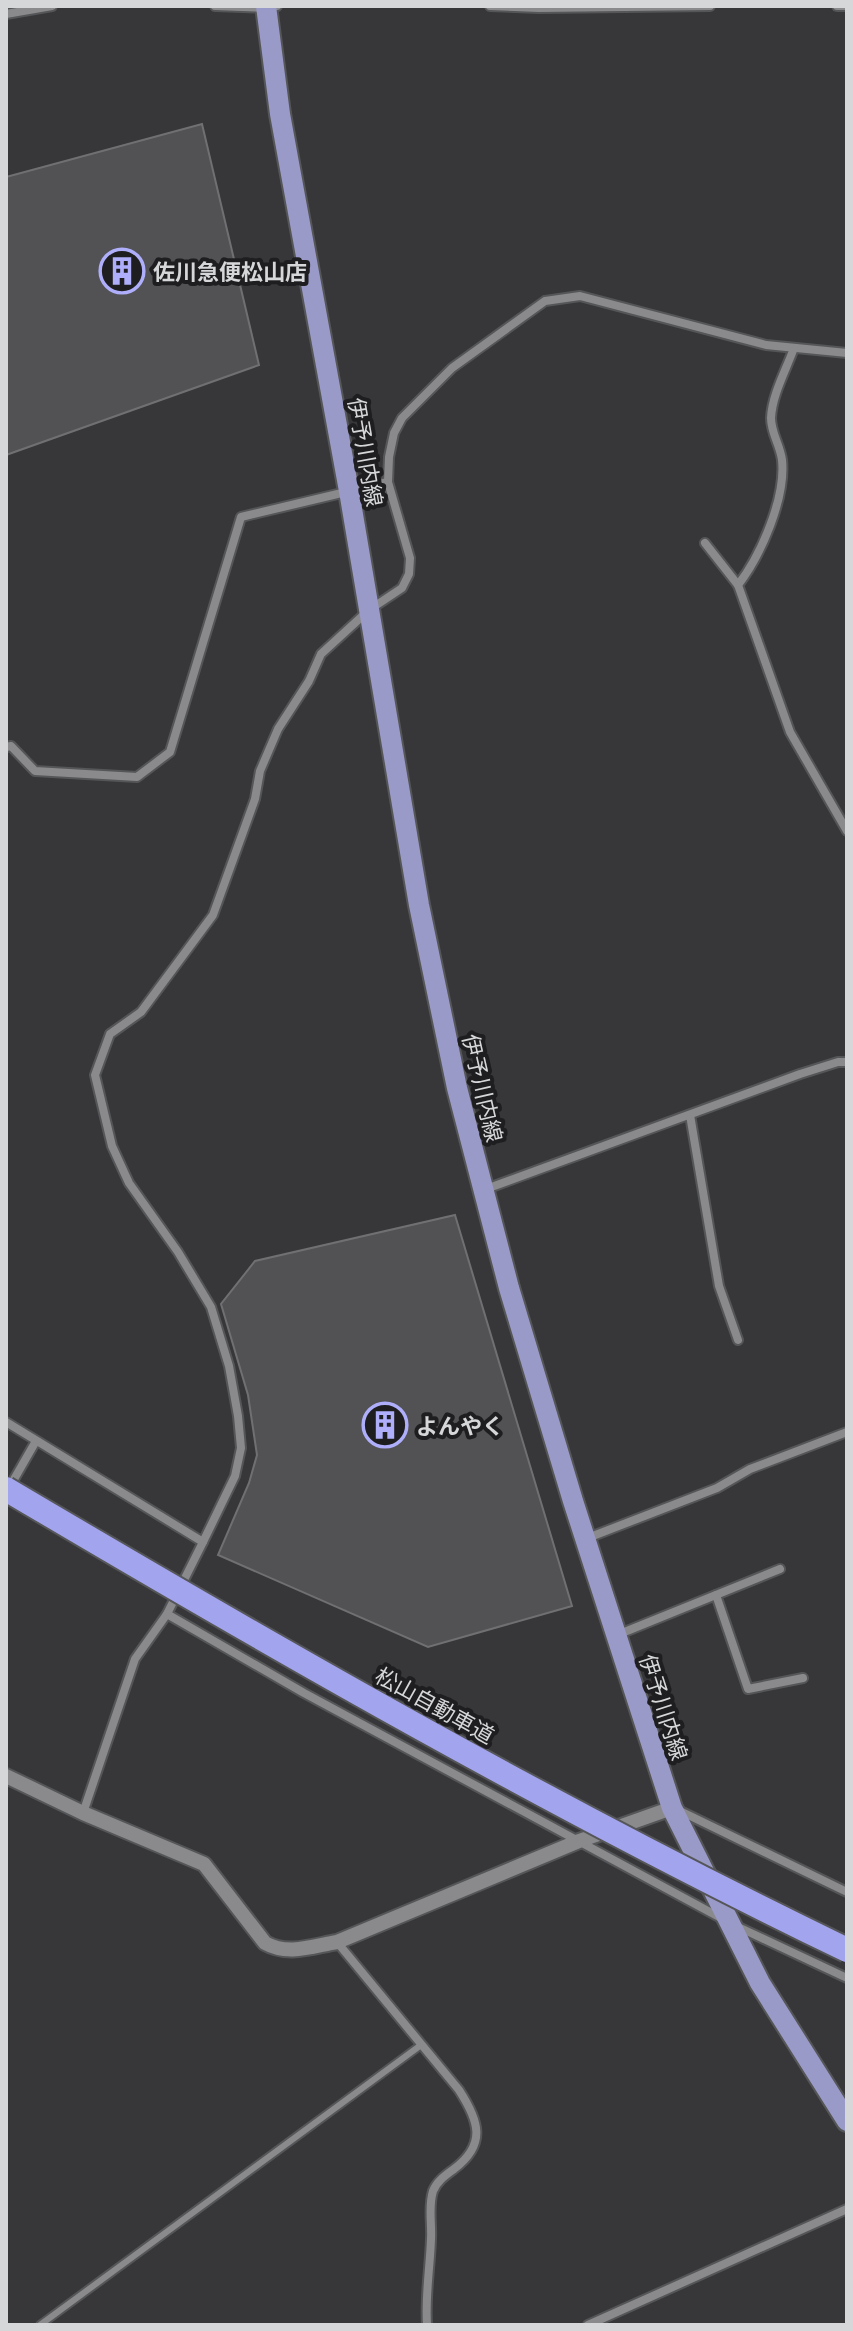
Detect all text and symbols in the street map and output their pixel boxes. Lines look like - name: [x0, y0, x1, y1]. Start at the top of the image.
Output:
- building icon: 佐川急便松山店: [98, 247, 146, 295]
- place label: 佐川急便松山店: [153, 259, 307, 284]
- street label: 伊予川内線: [344, 396, 388, 508]
- street label: 伊予川内線: [458, 1032, 508, 1144]
- building icon: よんやく: [361, 1401, 409, 1449]
- place label: よんやく: [416, 1413, 504, 1438]
- street label: 伊予川内線: [635, 1651, 693, 1763]
- street label: 松山自動車道: [371, 1662, 499, 1748]

